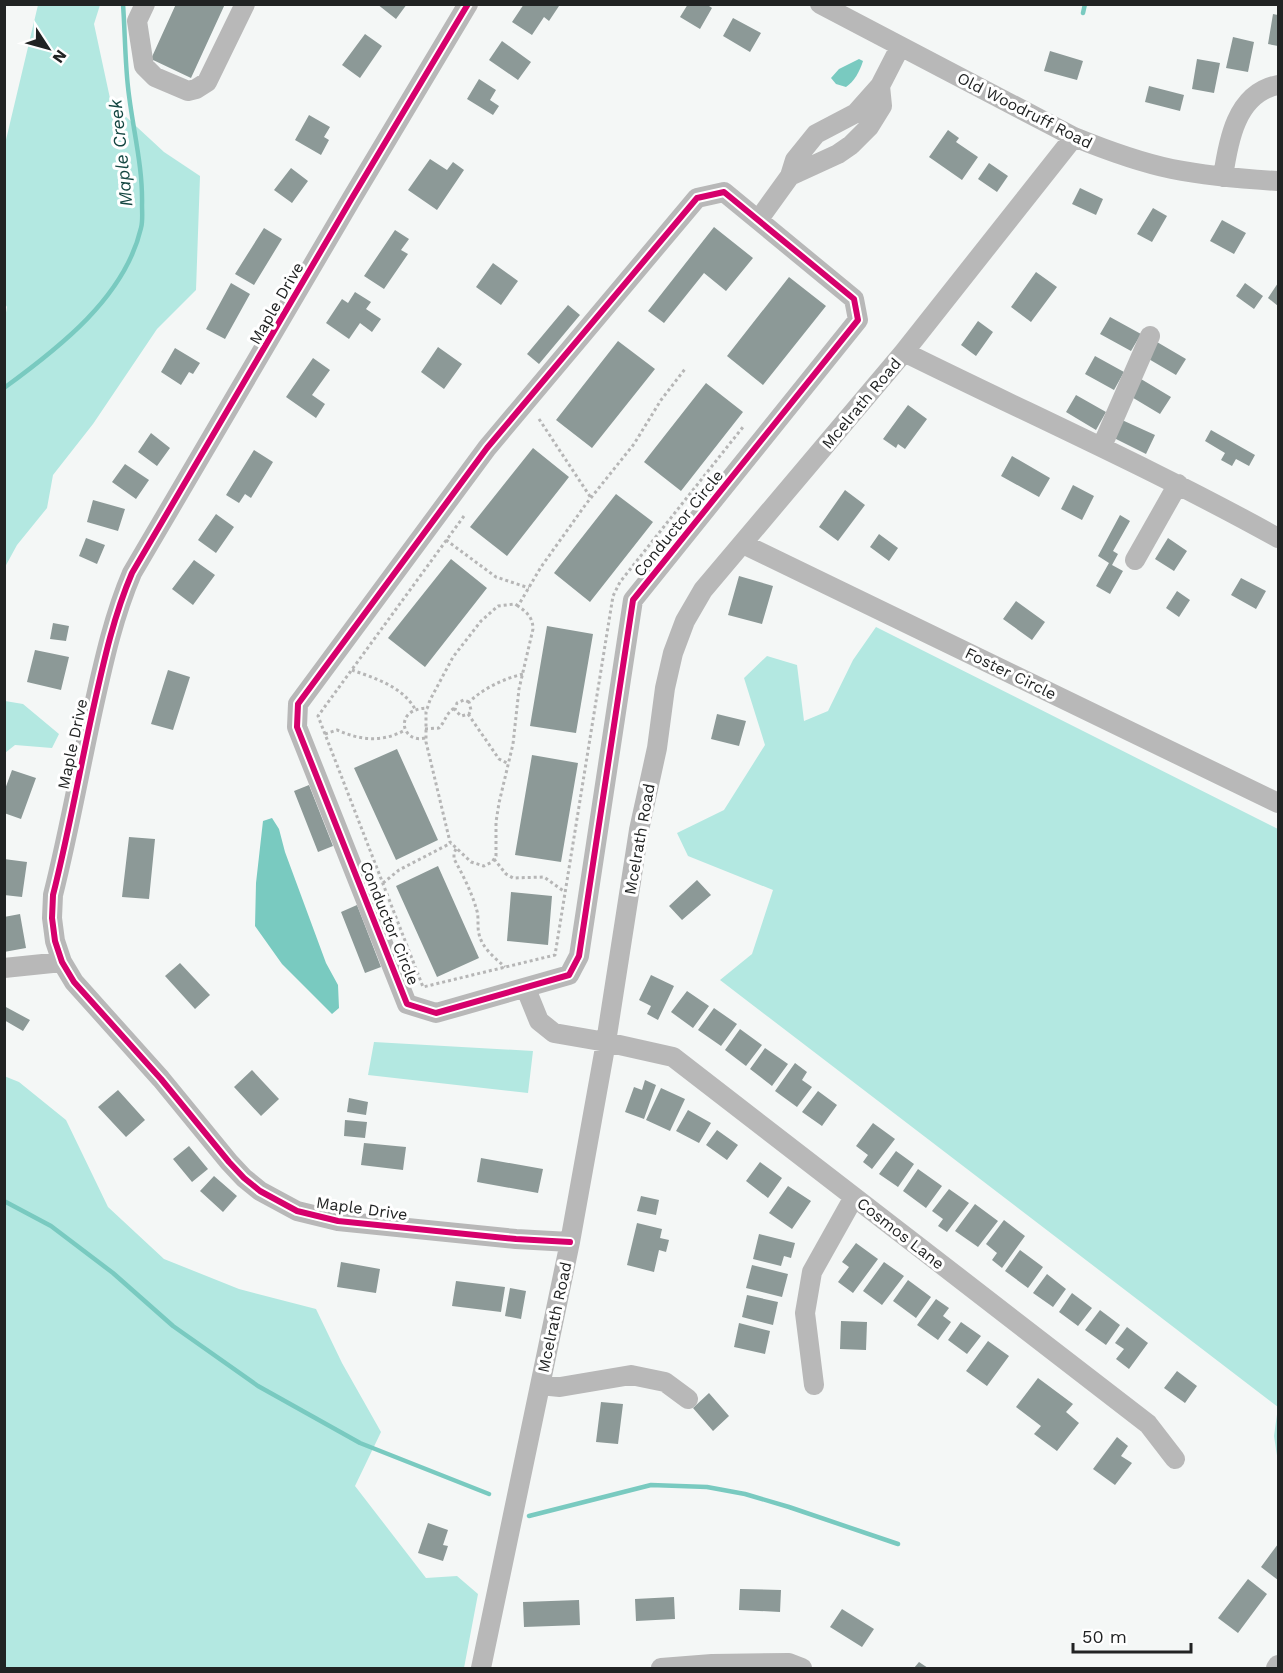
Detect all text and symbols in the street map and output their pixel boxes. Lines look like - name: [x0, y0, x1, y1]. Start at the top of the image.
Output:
- north arrow: [18, 18, 78, 78]
- text: N: [49, 46, 71, 67]
- street label: Old Woodruff Road: [954, 68, 1095, 153]
- water label: Maple Creek: [104, 97, 137, 208]
- street label: Maple Drive: [245, 259, 308, 348]
- street label: Mcelrath Road: [818, 354, 905, 453]
- street label: Conductor Circle: [630, 466, 727, 581]
- street label: Foster Circle: [962, 643, 1059, 704]
- street label: Maple Drive: [54, 697, 91, 791]
- street label: Mcelrath Road: [620, 782, 659, 896]
- street label: Conductor Circle: [356, 858, 423, 988]
- street label: Maple Drive: [315, 1193, 409, 1224]
- street label: Cosmos Lane: [853, 1193, 948, 1273]
- street label: Mcelrath Road: [533, 1260, 576, 1374]
- scale bar: [1073, 1616, 1192, 1654]
- text: 50 m: [1082, 1626, 1127, 1647]

